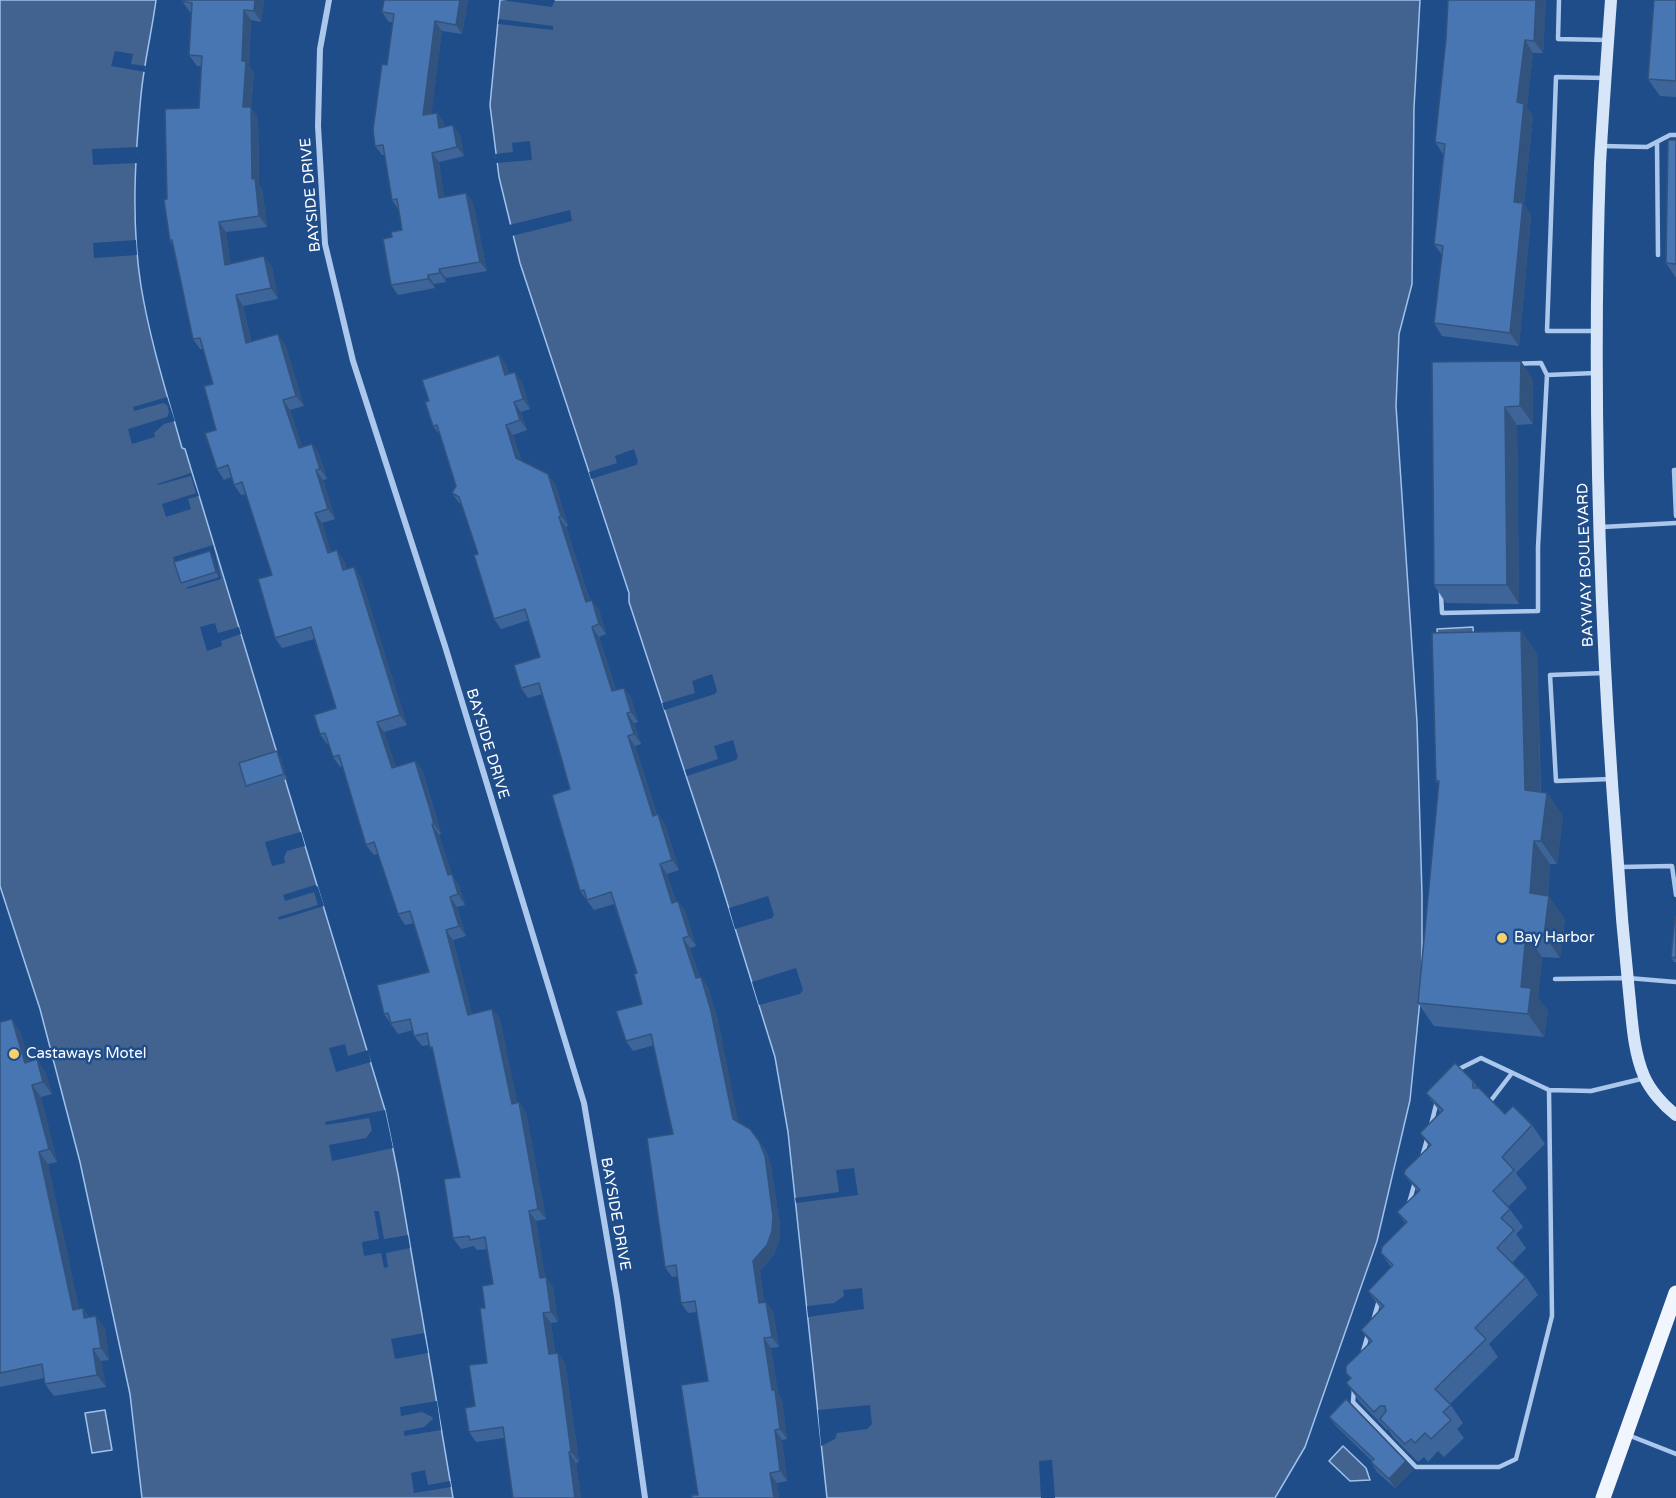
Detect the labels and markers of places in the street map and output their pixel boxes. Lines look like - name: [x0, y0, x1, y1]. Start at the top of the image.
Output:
- place label: Bay Harbor: [1514, 929, 1594, 947]
- marker: Bay Harbor: [1495, 931, 1509, 945]
- place label: Castaways Motel: [26, 1045, 146, 1063]
- marker: Castaways Motel: [7, 1047, 21, 1061]

